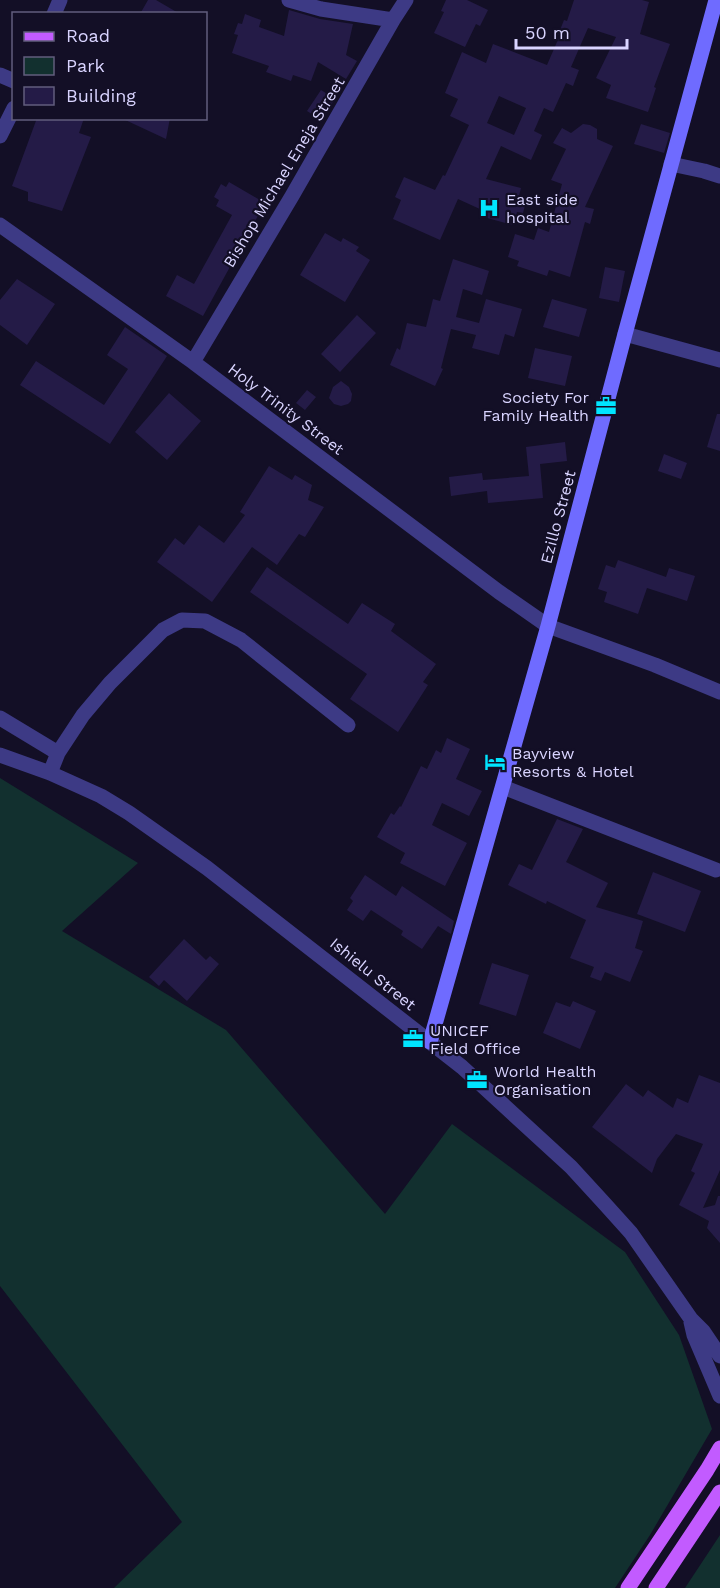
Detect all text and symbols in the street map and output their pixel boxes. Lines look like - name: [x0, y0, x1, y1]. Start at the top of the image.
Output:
- legend: [12, 12, 207, 120]
- scale bar: [516, 12, 627, 50]
- text: 50 m: [525, 22, 570, 43]
- text: Road: [66, 25, 110, 46]
- text: Park: [66, 55, 105, 76]
- street label: Bishop Michael Eneja Street: [219, 73, 349, 271]
- text: Building: [66, 85, 136, 106]
- place label: East side hospital: [506, 190, 578, 227]
- hospital icon: East side hospital: [477, 196, 501, 220]
- street label: Holy Trinity Street: [224, 359, 348, 459]
- place label: Society For Family Health: [483, 388, 589, 425]
- office icon: Society For Family Health: [594, 394, 618, 418]
- street label: Ezillo Street: [536, 468, 580, 566]
- place label: Bayview Resorts & Hotel: [512, 744, 634, 781]
- hotel icon: Bayview Resorts & Hotel: [483, 750, 507, 774]
- street label: Ishielu Street: [326, 934, 420, 1015]
- place label: UNICEF Field Office: [430, 1021, 521, 1058]
- office icon: UNICEF Field Office: [401, 1027, 425, 1051]
- place label: World Health Organisation: [494, 1062, 596, 1099]
- office icon: World Health Organisation: [465, 1068, 489, 1092]

